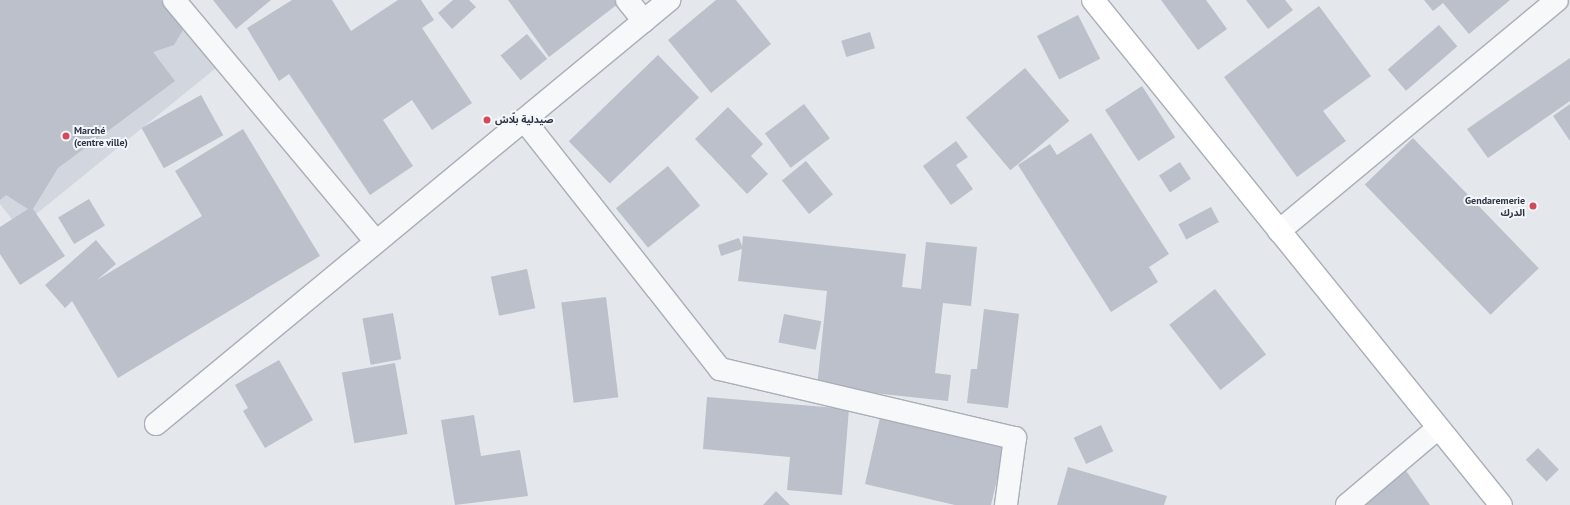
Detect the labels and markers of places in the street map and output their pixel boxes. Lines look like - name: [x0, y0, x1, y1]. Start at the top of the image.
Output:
- place label: صيدلية بلّاش: [495, 114, 553, 126]
- marker: صيدلية بلّاش: [482, 115, 492, 125]
- place label: Marché (centre ville): [74, 124, 128, 148]
- marker: Marché (centre ville): [61, 131, 71, 141]
- place label: Gendaremerie الدرك: [1465, 194, 1525, 218]
- marker: Gendaremerie الدرك: [1528, 201, 1538, 211]

